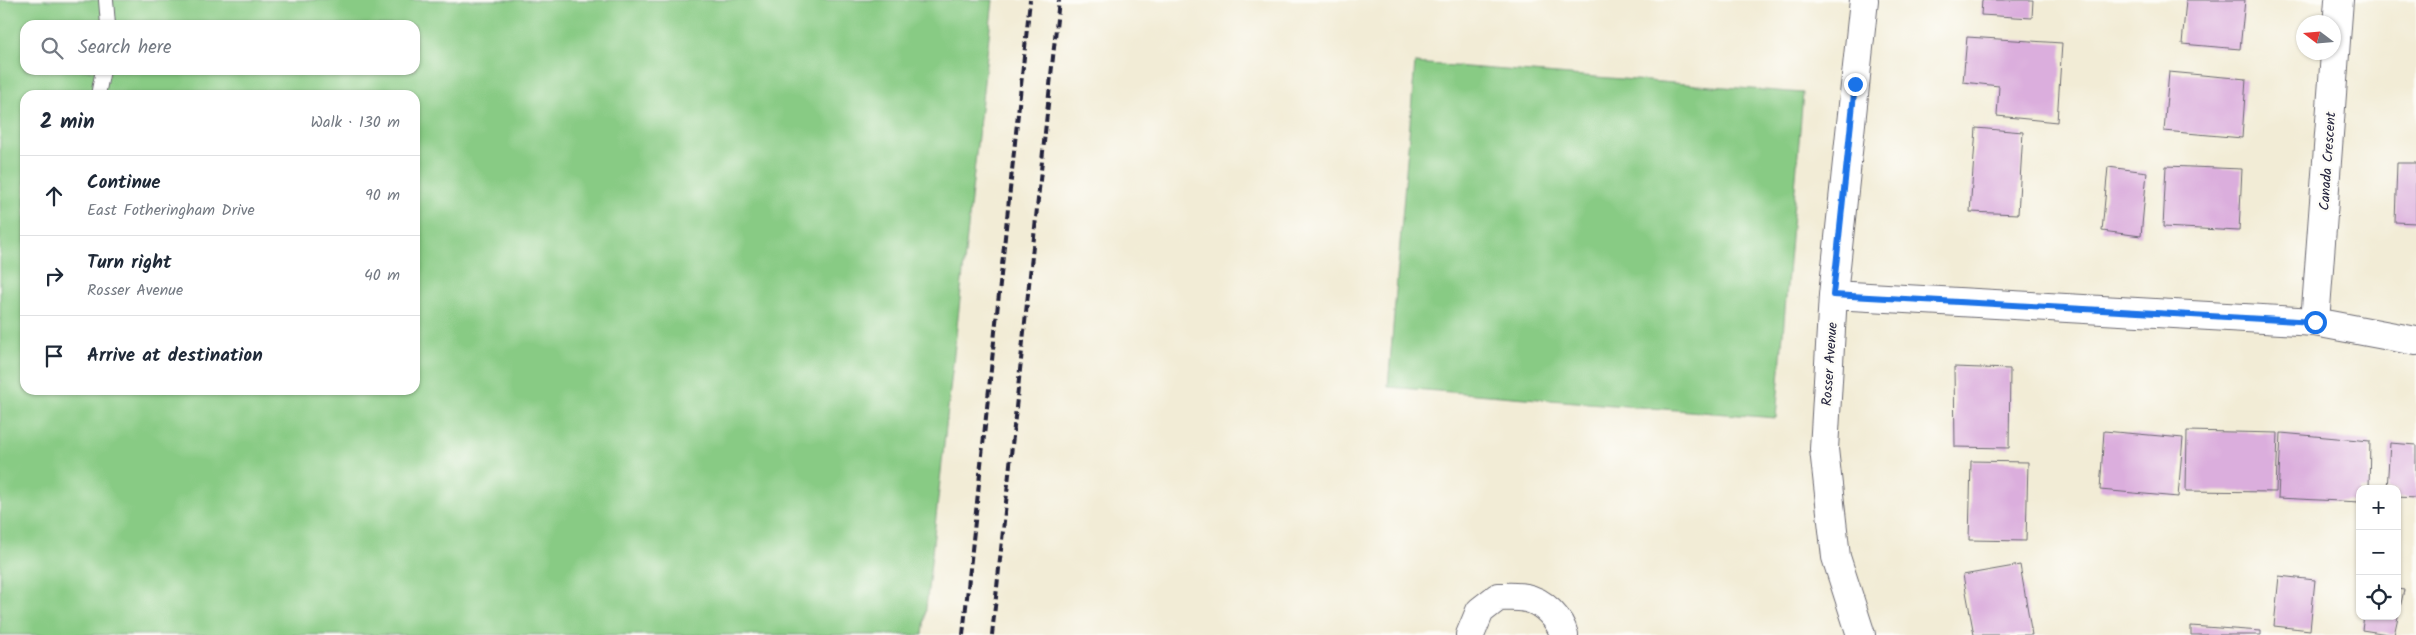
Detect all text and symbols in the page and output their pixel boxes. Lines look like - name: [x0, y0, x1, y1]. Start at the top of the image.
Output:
- north arrow: [2296, 15, 2341, 60]
- search box: [20, 20, 420, 75]
- text: Search here: [78, 33, 172, 63]
- icon: search: [38, 34, 66, 62]
- route end: [1844, 73, 1867, 96]
- text: 2 min: [40, 106, 95, 139]
- text: Walk · 130 m: [311, 110, 400, 135]
- street label: Canada Crescent: [2314, 110, 2342, 211]
- text: Continue: [87, 168, 160, 198]
- icon: ahead: [40, 182, 68, 210]
- text: 90 m: [365, 183, 400, 208]
- text: East Fotheringham Drive: [87, 198, 255, 223]
- text: Turn right: [87, 248, 172, 278]
- icon: right: [40, 262, 68, 290]
- text: 40 m: [364, 263, 400, 288]
- text: Rosser Avenue: [87, 278, 183, 303]
- route start: [2304, 311, 2327, 334]
- street label: Rosser Avenue: [1816, 321, 1844, 407]
- text: Arrive at destination: [87, 341, 263, 371]
- icon: arrive: [40, 342, 68, 370]
- map controls: [2356, 485, 2401, 620]
- button: +: [2356, 485, 2401, 530]
- button: −: [2356, 530, 2401, 575]
- button: locate: [2356, 575, 2401, 620]

